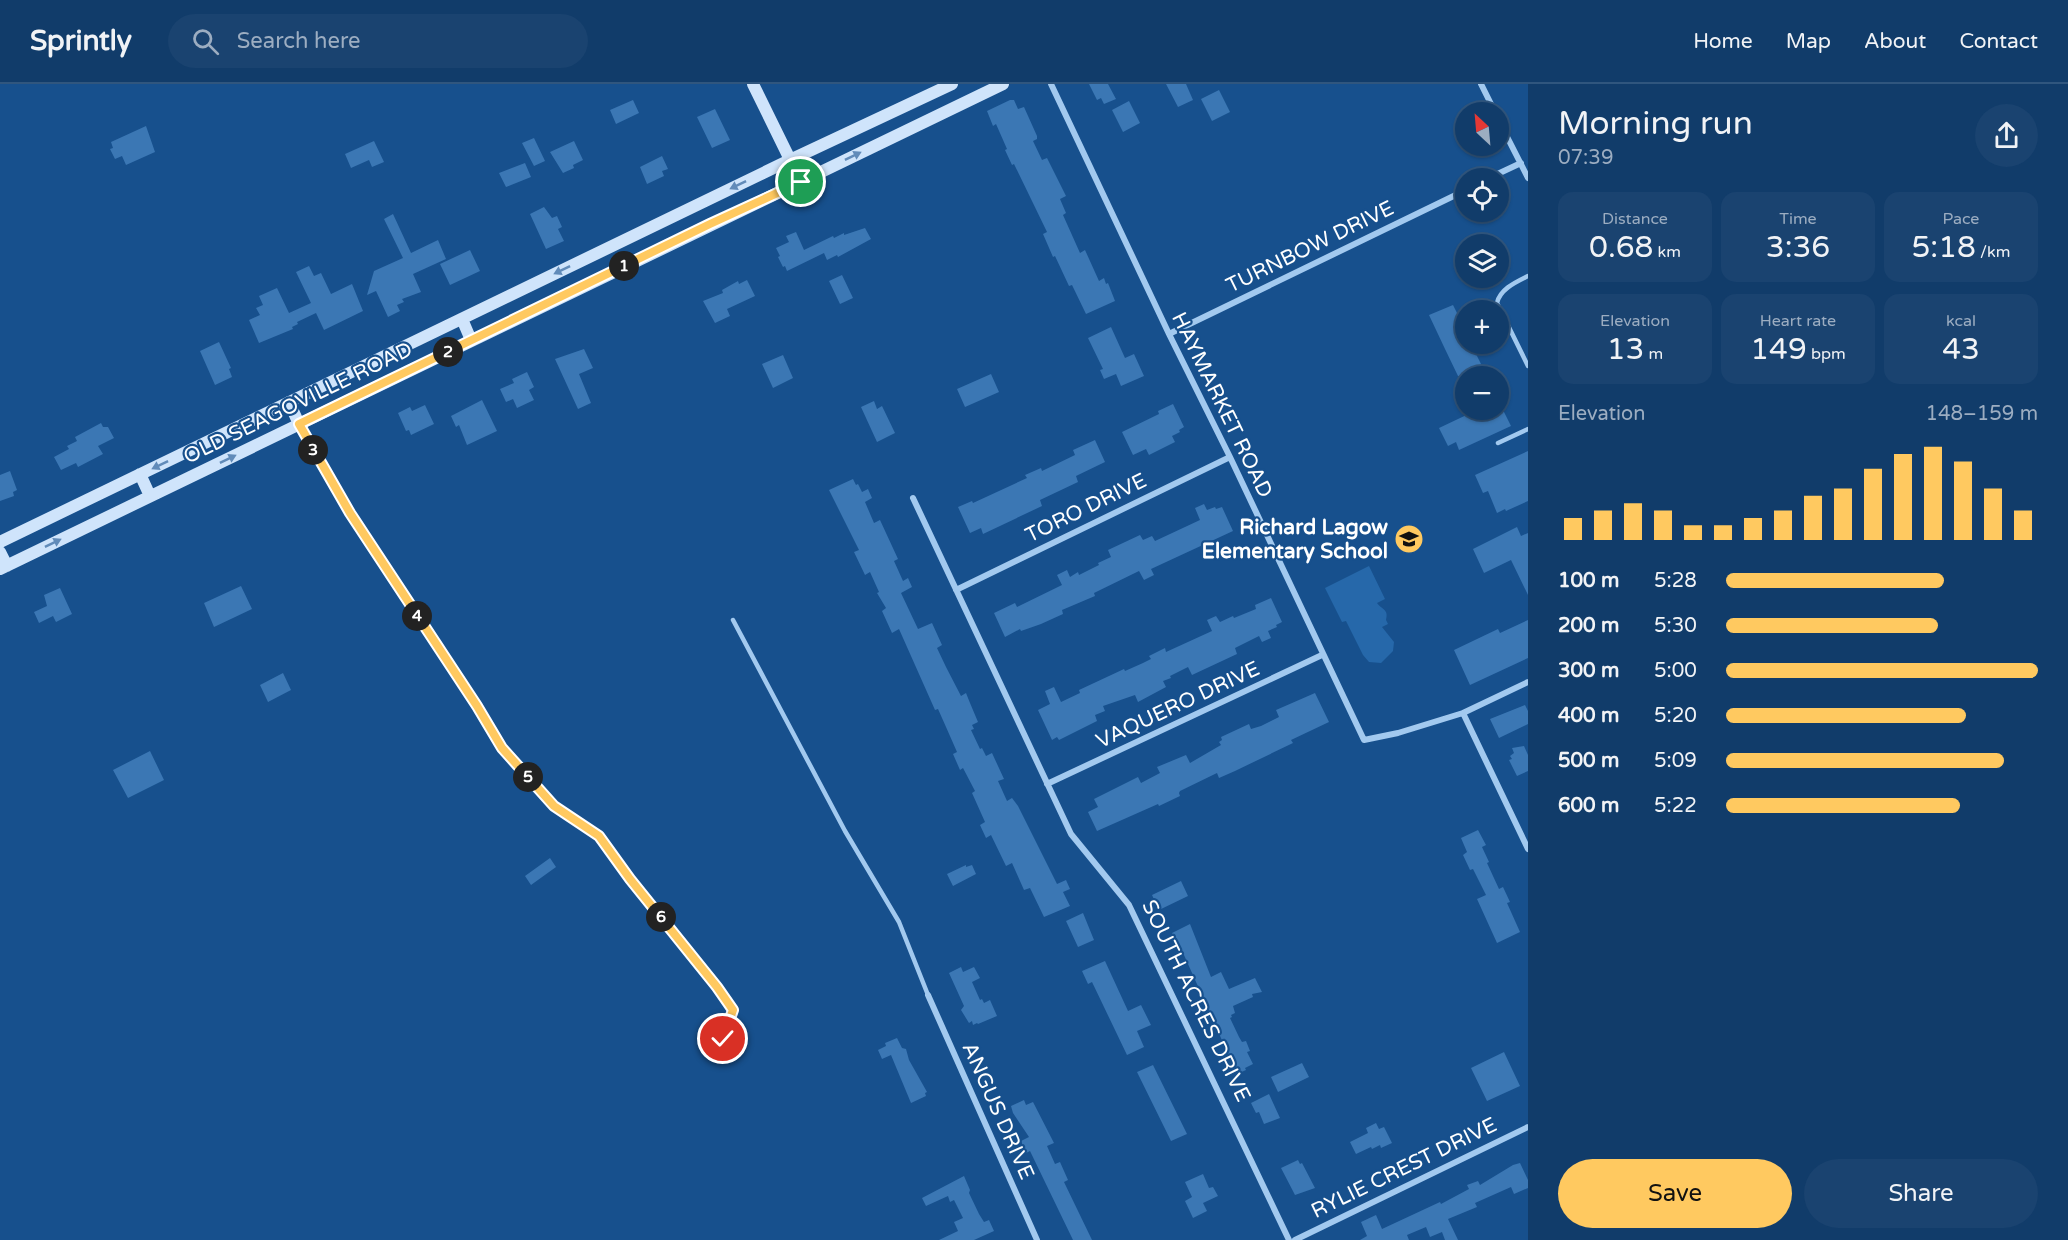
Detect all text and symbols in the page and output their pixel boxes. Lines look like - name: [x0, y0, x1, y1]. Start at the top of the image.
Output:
- search box: [168, 14, 588, 68]
- text: Sprintly: [30, 24, 132, 58]
- icon: search: [189, 25, 222, 58]
- text: Search here: [237, 28, 361, 54]
- text: Home: [1693, 29, 1753, 54]
- text: Map: [1786, 29, 1831, 54]
- text: About: [1864, 29, 1926, 54]
- text: Contact: [1959, 29, 2038, 54]
- north arrow: [1455, 102, 1509, 156]
- map controls: [1455, 102, 1509, 420]
- text: Morning run: [1558, 104, 1753, 143]
- button: share: [1975, 104, 2038, 167]
- text: 07:39: [1558, 146, 1613, 170]
- one-way arrow: [845, 152, 862, 161]
- pin: [775, 156, 826, 207]
- icon: arrive: [784, 165, 817, 198]
- button: locate: [1455, 168, 1509, 222]
- one-way arrow: [729, 181, 746, 190]
- street label: TURNBOW DRIVE: [1222, 196, 1398, 298]
- text: Distance: [1602, 209, 1668, 229]
- text: Time: [1779, 209, 1817, 229]
- text: Pace: [1943, 209, 1979, 229]
- text: 0.68: [1589, 229, 1653, 266]
- text: 3:36: [1766, 229, 1830, 266]
- text: 5:18: [1912, 229, 1976, 266]
- button: layers: [1455, 234, 1509, 288]
- text: km: [1653, 242, 1681, 262]
- text: /km: [1976, 242, 2010, 262]
- pin: 1: [609, 251, 639, 281]
- text: 1: [619, 256, 629, 276]
- one-way arrow: [553, 265, 571, 275]
- button: +: [1455, 300, 1509, 354]
- street label: HAYMARKET ROAD: [1166, 308, 1278, 502]
- text: Elevation: [1600, 311, 1670, 331]
- text: Heart rate: [1760, 311, 1836, 331]
- text: kcal: [1946, 311, 1976, 331]
- text: 13: [1607, 331, 1644, 368]
- text: 149: [1750, 331, 1807, 368]
- text: 43: [1942, 331, 1980, 368]
- street label: OLD SEAGOVILLE ROAD: [180, 337, 416, 469]
- pin: 2: [433, 337, 463, 367]
- text: 2: [443, 342, 453, 362]
- text: m: [1644, 344, 1663, 364]
- text: bpm: [1807, 344, 1846, 364]
- button: −: [1455, 366, 1509, 420]
- text: Elevation: [1558, 402, 1645, 426]
- text: 148–159 m: [1925, 402, 2038, 426]
- pin: 3: [298, 435, 328, 465]
- text: 3: [308, 440, 318, 460]
- one-way arrow: [220, 454, 237, 463]
- one-way arrow: [151, 460, 168, 469]
- street label: TORO DRIVE: [1021, 468, 1151, 548]
- place label: Richard Lagow Elementary School: [1201, 515, 1388, 564]
- school or university icon: Richard Lagow Elementary School: [1393, 523, 1425, 555]
- one-way arrow: [44, 539, 61, 548]
- text: 100 m: [1558, 569, 1619, 593]
- text: 5:28: [1654, 569, 1697, 593]
- pin: 4: [402, 601, 432, 631]
- text: 4: [412, 606, 422, 626]
- text: 200 m: [1558, 614, 1619, 638]
- text: 5:30: [1654, 614, 1697, 638]
- street label: VAQUERO DRIVE: [1092, 656, 1264, 754]
- text: 300 m: [1558, 659, 1619, 683]
- text: 5:00: [1654, 659, 1697, 683]
- text: 400 m: [1558, 704, 1619, 728]
- text: 5:20: [1654, 704, 1697, 728]
- text: 500 m: [1558, 749, 1619, 773]
- text: 5:09: [1654, 749, 1697, 773]
- pin: 5: [513, 762, 543, 792]
- text: 5: [523, 767, 533, 787]
- text: 600 m: [1558, 794, 1619, 818]
- text: 5:22: [1654, 794, 1697, 818]
- street label: SOUTH ACRES DRIVE: [1136, 896, 1256, 1106]
- pin: 6: [646, 902, 676, 932]
- text: 6: [656, 907, 666, 927]
- pin: [697, 1013, 748, 1064]
- icon: check: [706, 1022, 739, 1055]
- street label: ANGUS DRIVE: [957, 1039, 1039, 1183]
- street label: RYLIE CREST DRIVE: [1307, 1112, 1501, 1224]
- button: Save: [1558, 1159, 1792, 1228]
- button: Share: [1804, 1159, 2038, 1228]

